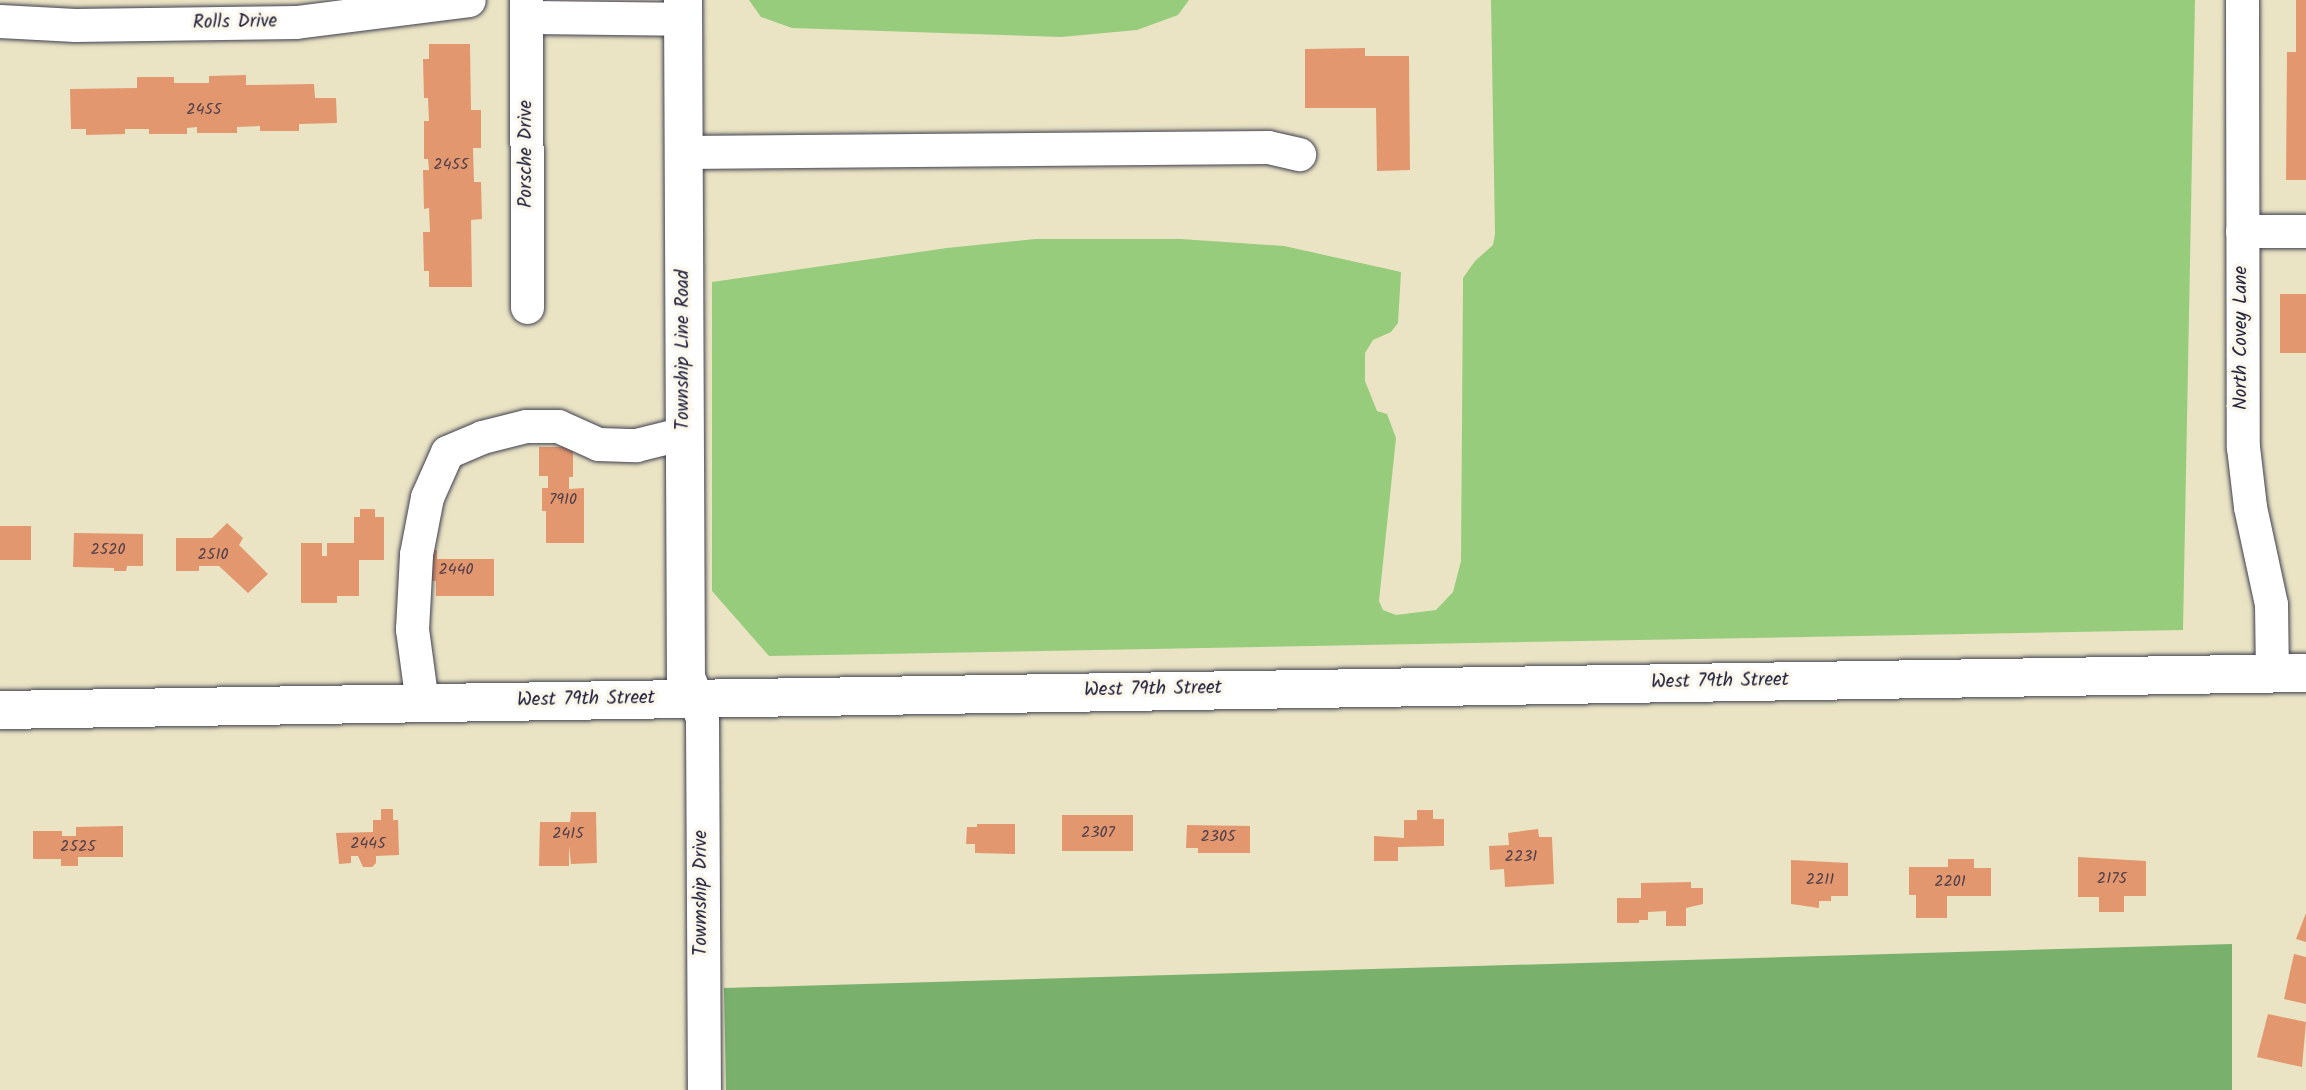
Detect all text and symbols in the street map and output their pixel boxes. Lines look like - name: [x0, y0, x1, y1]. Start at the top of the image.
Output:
- street label: Rolls Drive: [193, 11, 277, 35]
- house number: 2455: [186, 100, 222, 120]
- street label: Porsche Drive: [516, 100, 538, 208]
- house number: 2455: [433, 155, 469, 175]
- street label: North Covey Lane: [2231, 266, 2253, 410]
- street label: Township Line Road: [673, 270, 695, 430]
- house number: 7910: [549, 490, 577, 510]
- house number: 2520: [90, 540, 126, 560]
- house number: 2510: [198, 545, 228, 565]
- house number: 2440: [439, 560, 473, 580]
- street label: West 79th Street: [1651, 669, 1789, 695]
- street label: West 79th Street: [1084, 677, 1222, 703]
- street label: West 79th Street: [517, 687, 655, 713]
- house number: 2307: [1081, 823, 1115, 843]
- house number: 2415: [552, 824, 584, 844]
- house number: 2305: [1200, 827, 1236, 847]
- street label: Towmship Drive: [691, 830, 713, 956]
- house number: 2445: [350, 834, 386, 854]
- house number: 2525: [60, 837, 96, 857]
- house number: 2231: [1505, 847, 1537, 867]
- house number: 2175: [2097, 869, 2127, 889]
- house number: 2211: [1806, 870, 1834, 890]
- house number: 2201: [1934, 872, 1966, 892]

